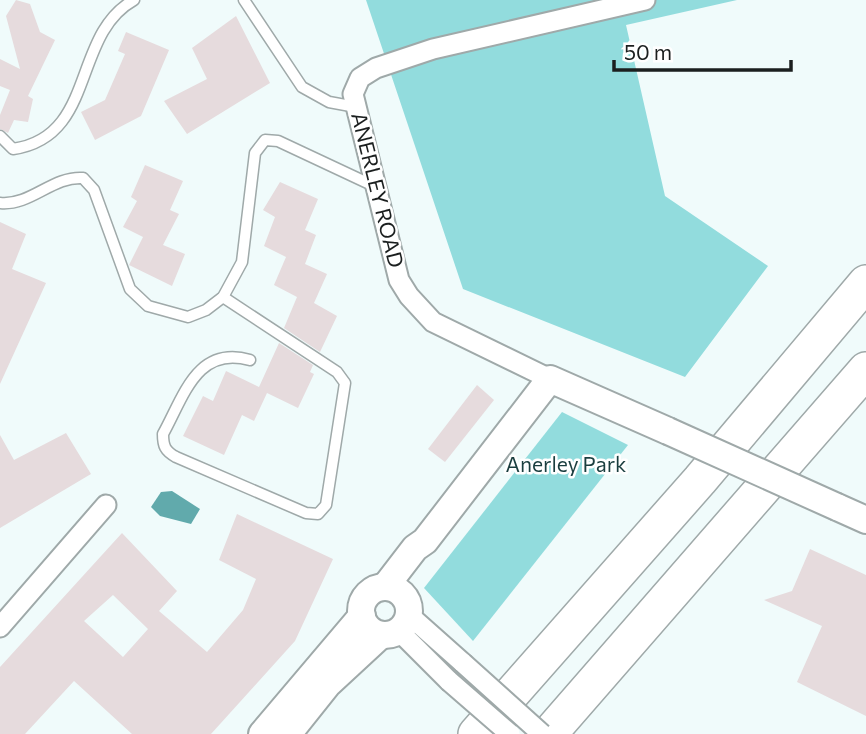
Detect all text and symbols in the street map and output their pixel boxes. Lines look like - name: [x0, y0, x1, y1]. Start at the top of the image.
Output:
- scale bar: [614, 28, 791, 72]
- text: 50 m: [624, 39, 672, 64]
- street label: ANERLEY ROAD: [347, 109, 410, 270]
- park label: Anerley Park: [506, 451, 626, 476]

